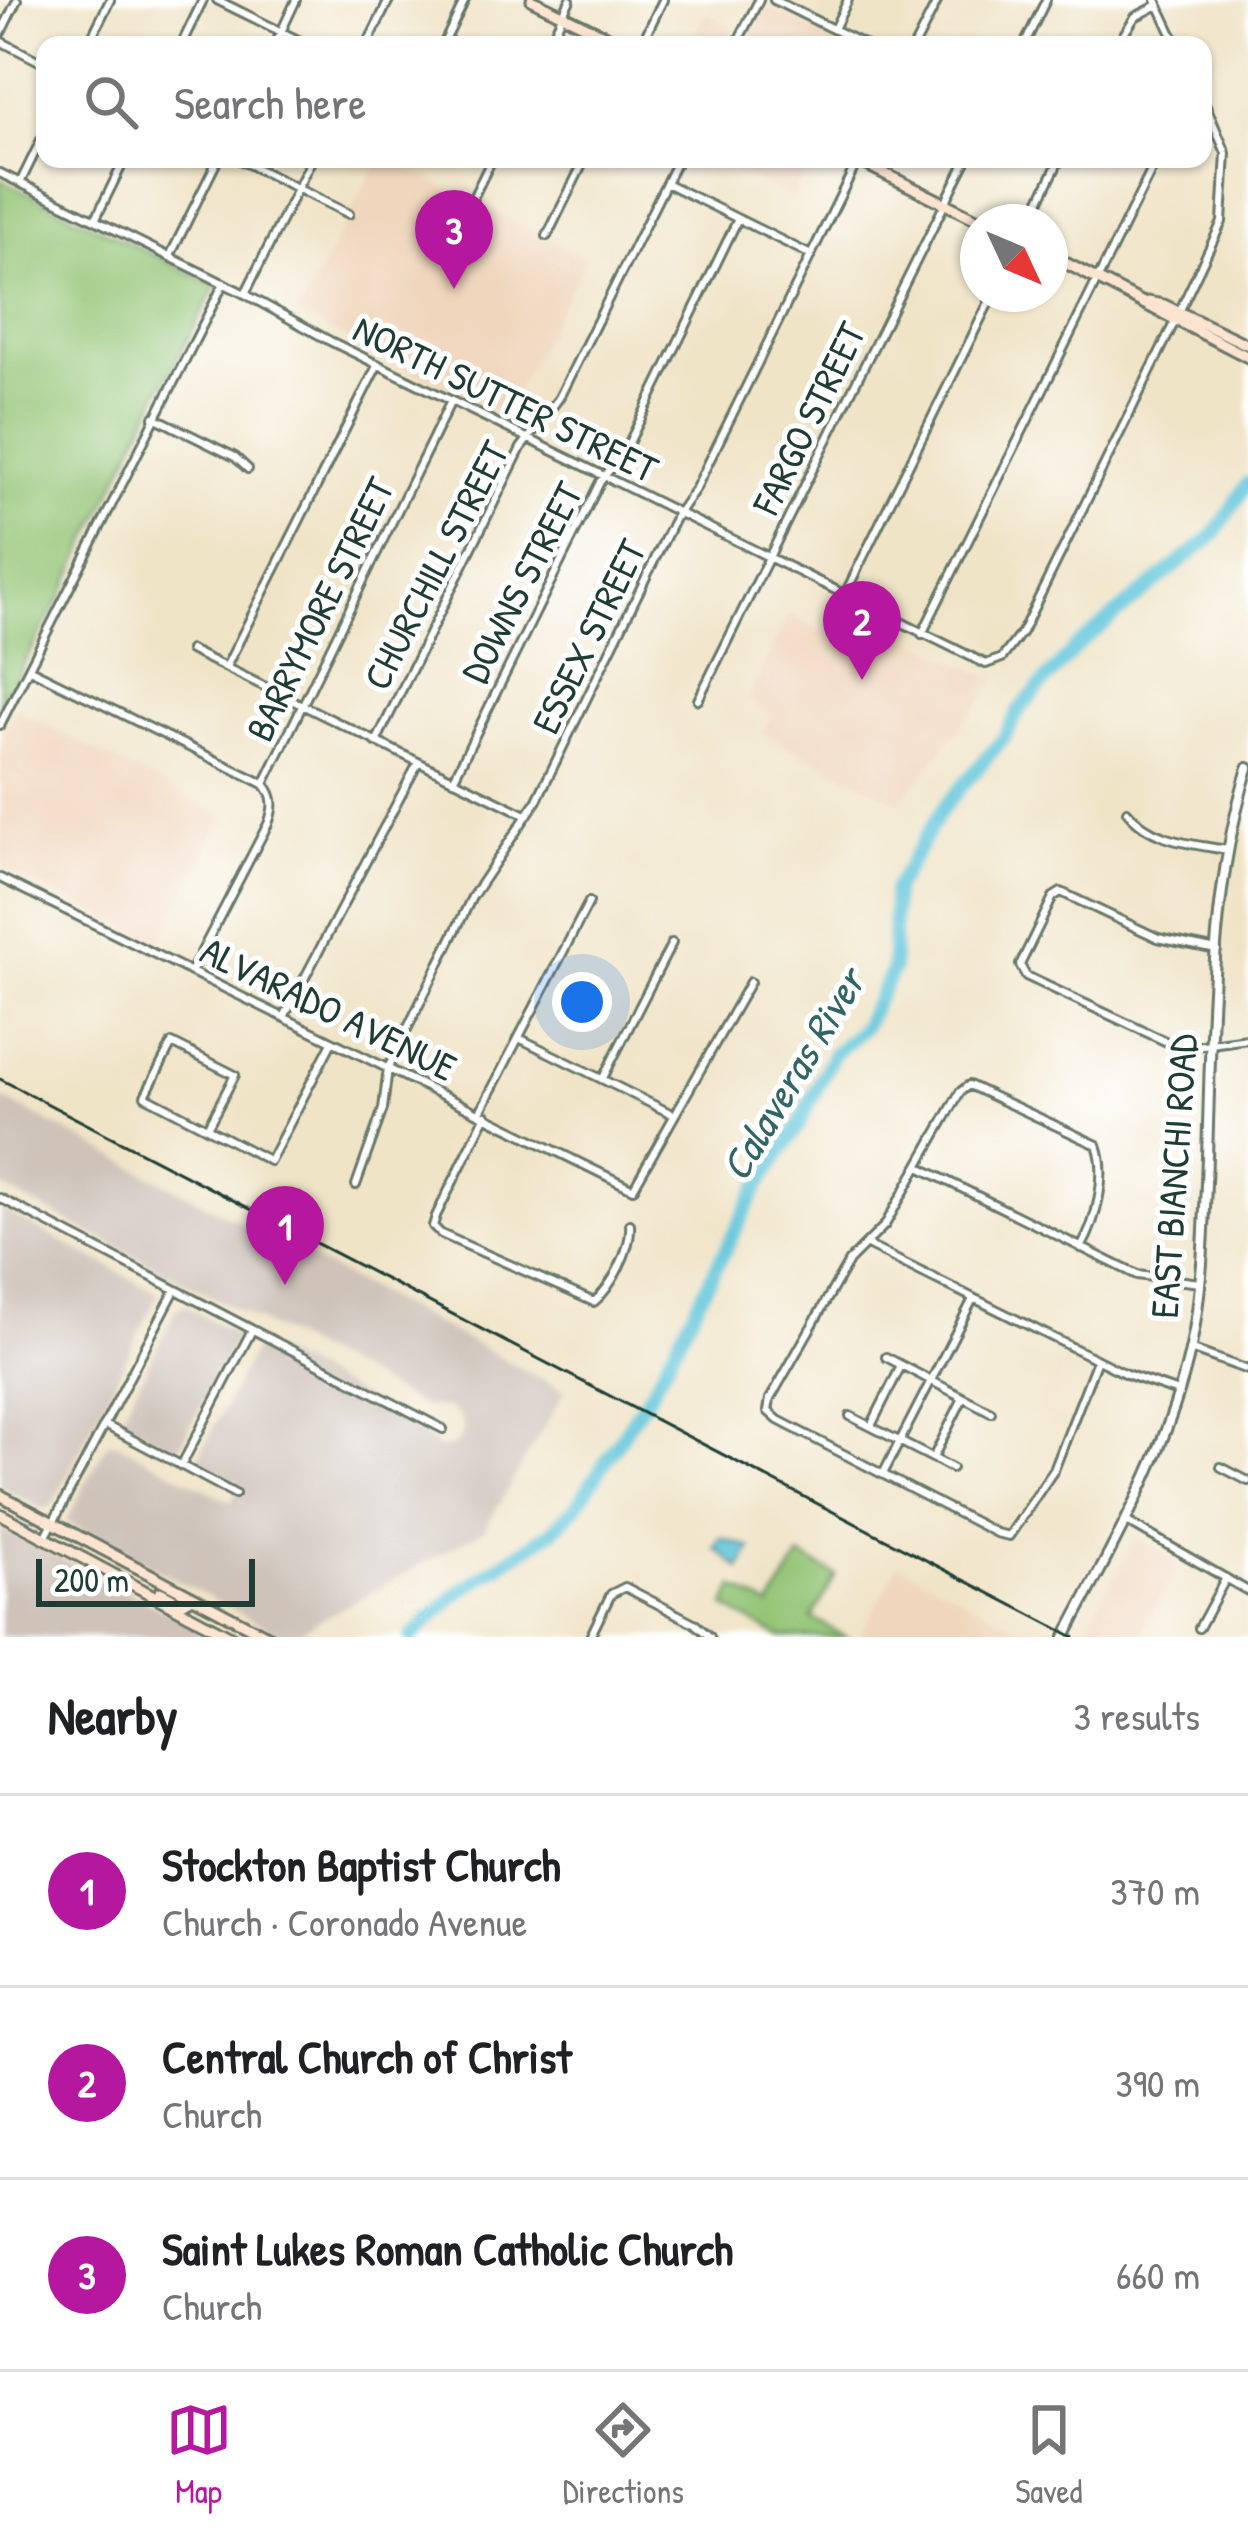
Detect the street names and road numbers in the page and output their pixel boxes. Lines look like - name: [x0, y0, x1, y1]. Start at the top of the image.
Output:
- street label: NORTH SUTTER STREET: [345, 301, 667, 495]
- street label: FARGO STREET: [738, 313, 878, 524]
- street label: CHURCHILL STREET: [350, 431, 521, 698]
- street label: BARRYMORE STREET: [232, 468, 406, 750]
- street label: DOWNS STREET: [448, 472, 595, 691]
- street label: ESSEX STREET: [518, 530, 658, 742]
- street label: ALVARADO AVENUE: [192, 923, 466, 1093]
- street label: EAST BIANCHI ROAD: [1137, 1032, 1209, 1320]

